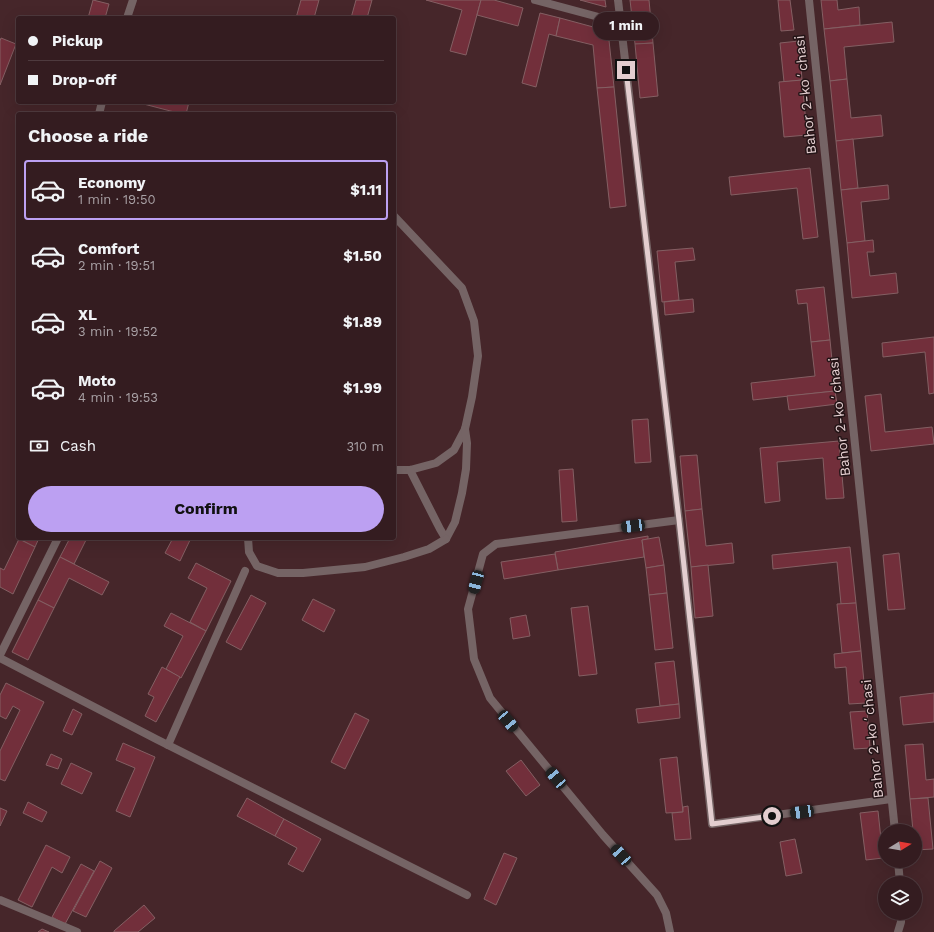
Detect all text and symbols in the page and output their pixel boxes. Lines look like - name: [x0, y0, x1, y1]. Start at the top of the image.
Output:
- callout: 1 min: [593, 12, 659, 40]
- text: 1 min: [609, 18, 643, 33]
- text: Pickup: [52, 32, 103, 50]
- street label: Bahor 2-koʻchasi: [791, 35, 819, 155]
- route end: [617, 61, 635, 79]
- text: Drop-off: [52, 71, 117, 89]
- text: Choose a ride: [28, 125, 148, 146]
- icon: car: [30, 172, 66, 208]
- text: Economy: [78, 174, 145, 192]
- text: $1.11: [350, 181, 382, 199]
- text: 1 min · 19:50: [78, 192, 156, 207]
- icon: car: [30, 238, 66, 274]
- text: Comfort: [78, 240, 139, 258]
- text: $1.50: [343, 247, 382, 265]
- text: 2 min · 19:51: [78, 258, 155, 273]
- icon: car: [30, 304, 66, 340]
- text: XL: [78, 306, 97, 324]
- text: $1.89: [343, 313, 382, 331]
- text: 3 min · 19:52: [78, 324, 158, 339]
- street label: Bahor 2-koʻchasi: [825, 357, 853, 477]
- icon: car: [30, 370, 66, 406]
- text: Moto: [78, 372, 116, 390]
- text: $1.99: [343, 379, 382, 397]
- text: 4 min · 19:53: [78, 390, 158, 405]
- icon: cash: [28, 435, 50, 457]
- text: Cash: [60, 437, 96, 455]
- text: 310 m: [346, 439, 384, 454]
- button: Confirm: [28, 486, 384, 532]
- car: [620, 519, 646, 533]
- car: [467, 569, 485, 595]
- street label: Bahor 2-koʻchasi: [858, 679, 886, 799]
- car: [496, 708, 520, 734]
- car: [544, 765, 568, 791]
- car: [789, 804, 815, 820]
- route start: [763, 807, 781, 825]
- north arrow: [878, 824, 922, 868]
- map controls: [878, 824, 922, 920]
- car: [609, 842, 633, 868]
- button: layers: [878, 876, 922, 920]

